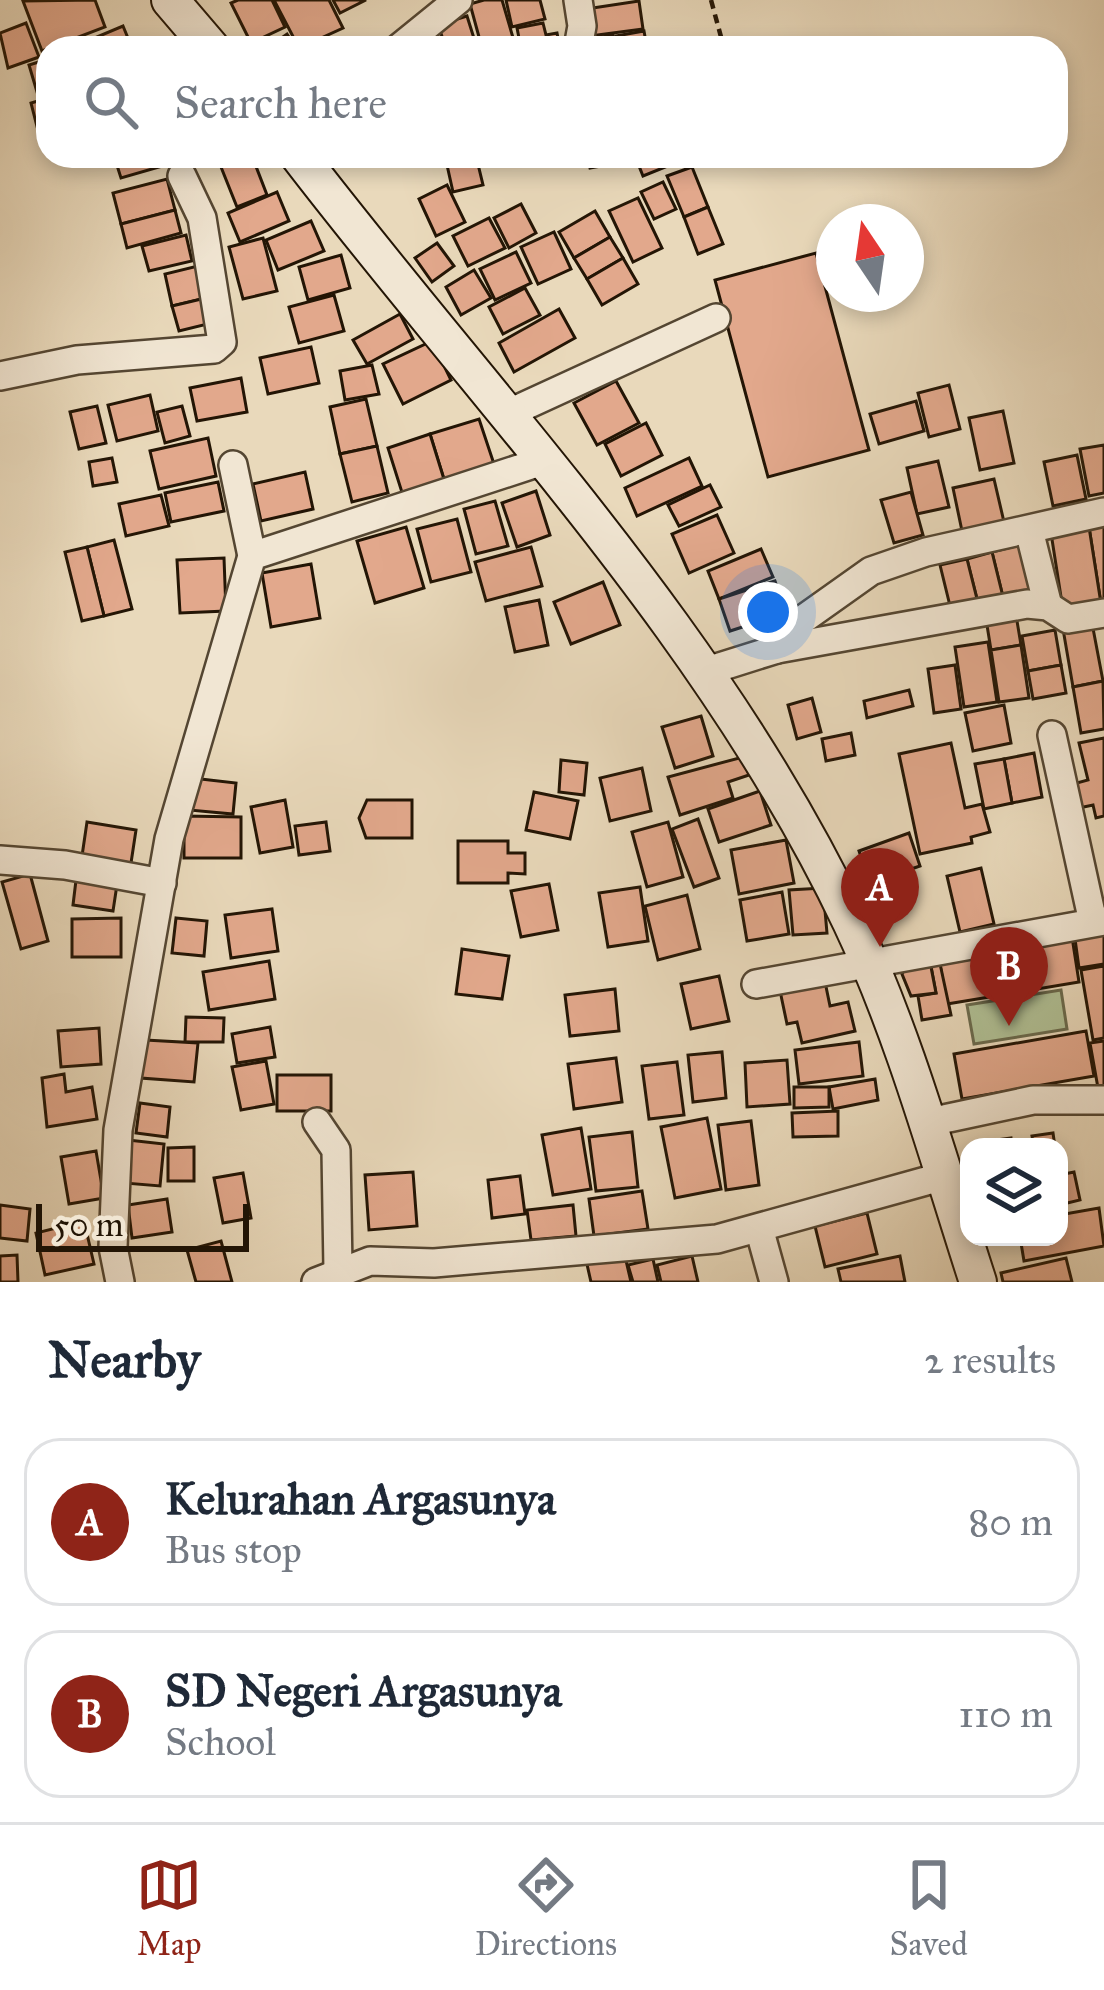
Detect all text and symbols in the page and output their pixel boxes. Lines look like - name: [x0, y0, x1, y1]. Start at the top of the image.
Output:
- search box: [36, 36, 1068, 168]
- icon: search: [78, 69, 144, 135]
- text: Search here: [174, 75, 387, 130]
- north arrow: [816, 204, 924, 312]
- your location: [738, 582, 798, 642]
- pin: A: [841, 848, 919, 947]
- pin: B: [970, 927, 1048, 1026]
- map controls: [960, 1138, 1068, 1246]
- button: layers: [960, 1138, 1068, 1246]
- scale bar: [36, 1198, 249, 1251]
- text: 50 m: [54, 1205, 123, 1245]
- text: Nearby: [48, 1329, 200, 1391]
- text: 2 results: [924, 1336, 1056, 1384]
- text: Kelurahan Argasunya: [165, 1471, 556, 1526]
- text: A: [77, 1498, 103, 1546]
- text: 80 m: [968, 1498, 1053, 1546]
- text: Bus stop: [165, 1526, 302, 1574]
- text: SD Negeri Argasunya: [165, 1663, 562, 1718]
- text: B: [77, 1690, 103, 1738]
- text: 110 m: [958, 1690, 1053, 1738]
- text: School: [165, 1718, 276, 1766]
- tab: Map: [136, 1852, 202, 1964]
- tab: Directions: [475, 1852, 617, 1964]
- tab: Saved: [889, 1852, 968, 1964]

